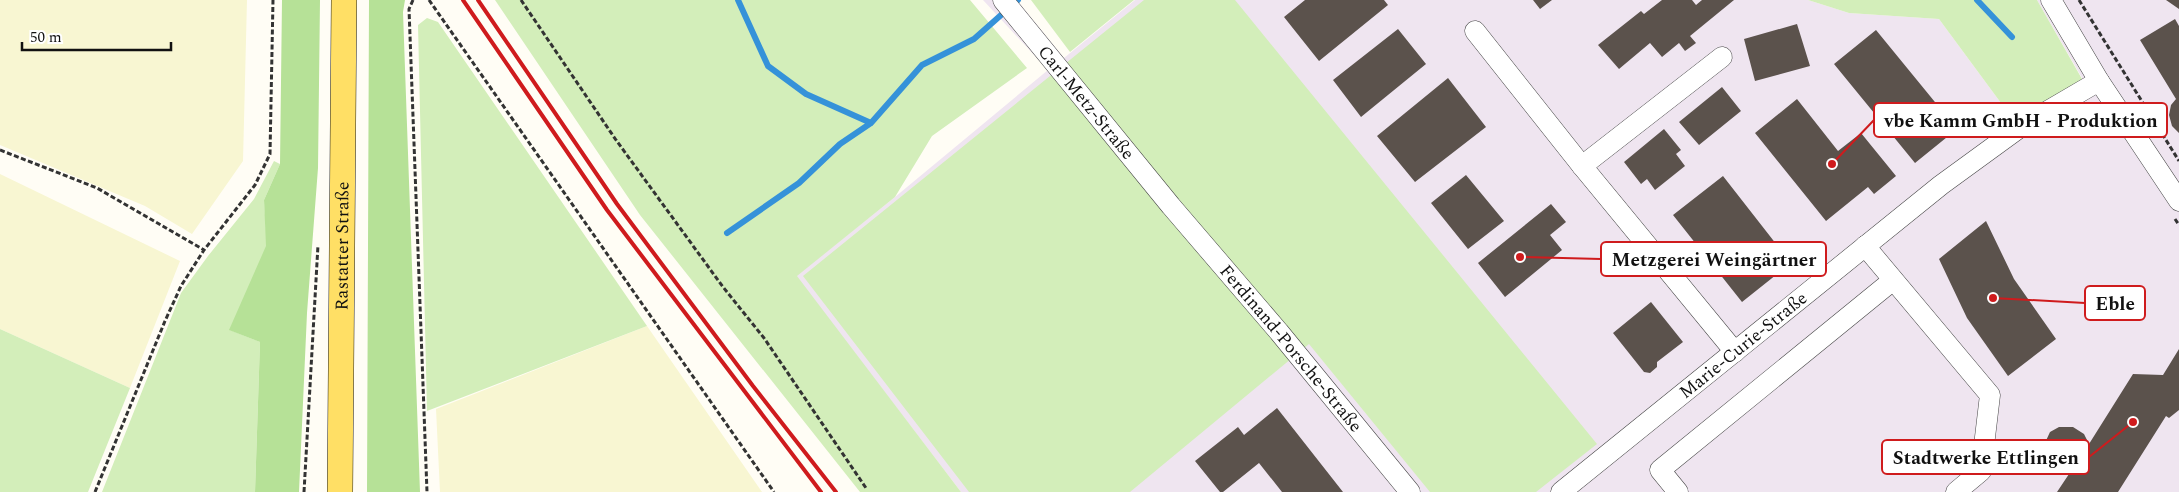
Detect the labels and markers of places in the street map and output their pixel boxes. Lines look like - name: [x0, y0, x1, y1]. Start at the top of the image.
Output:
- callout: vbe Kamm GmbH - Produktion: [1874, 103, 2167, 137]
- callout: Metzgerei Weingärtner: [1601, 242, 1826, 276]
- callout: Eble: [2085, 286, 2145, 320]
- callout: Stadtwerke Ettlingen: [1882, 440, 2089, 474]

